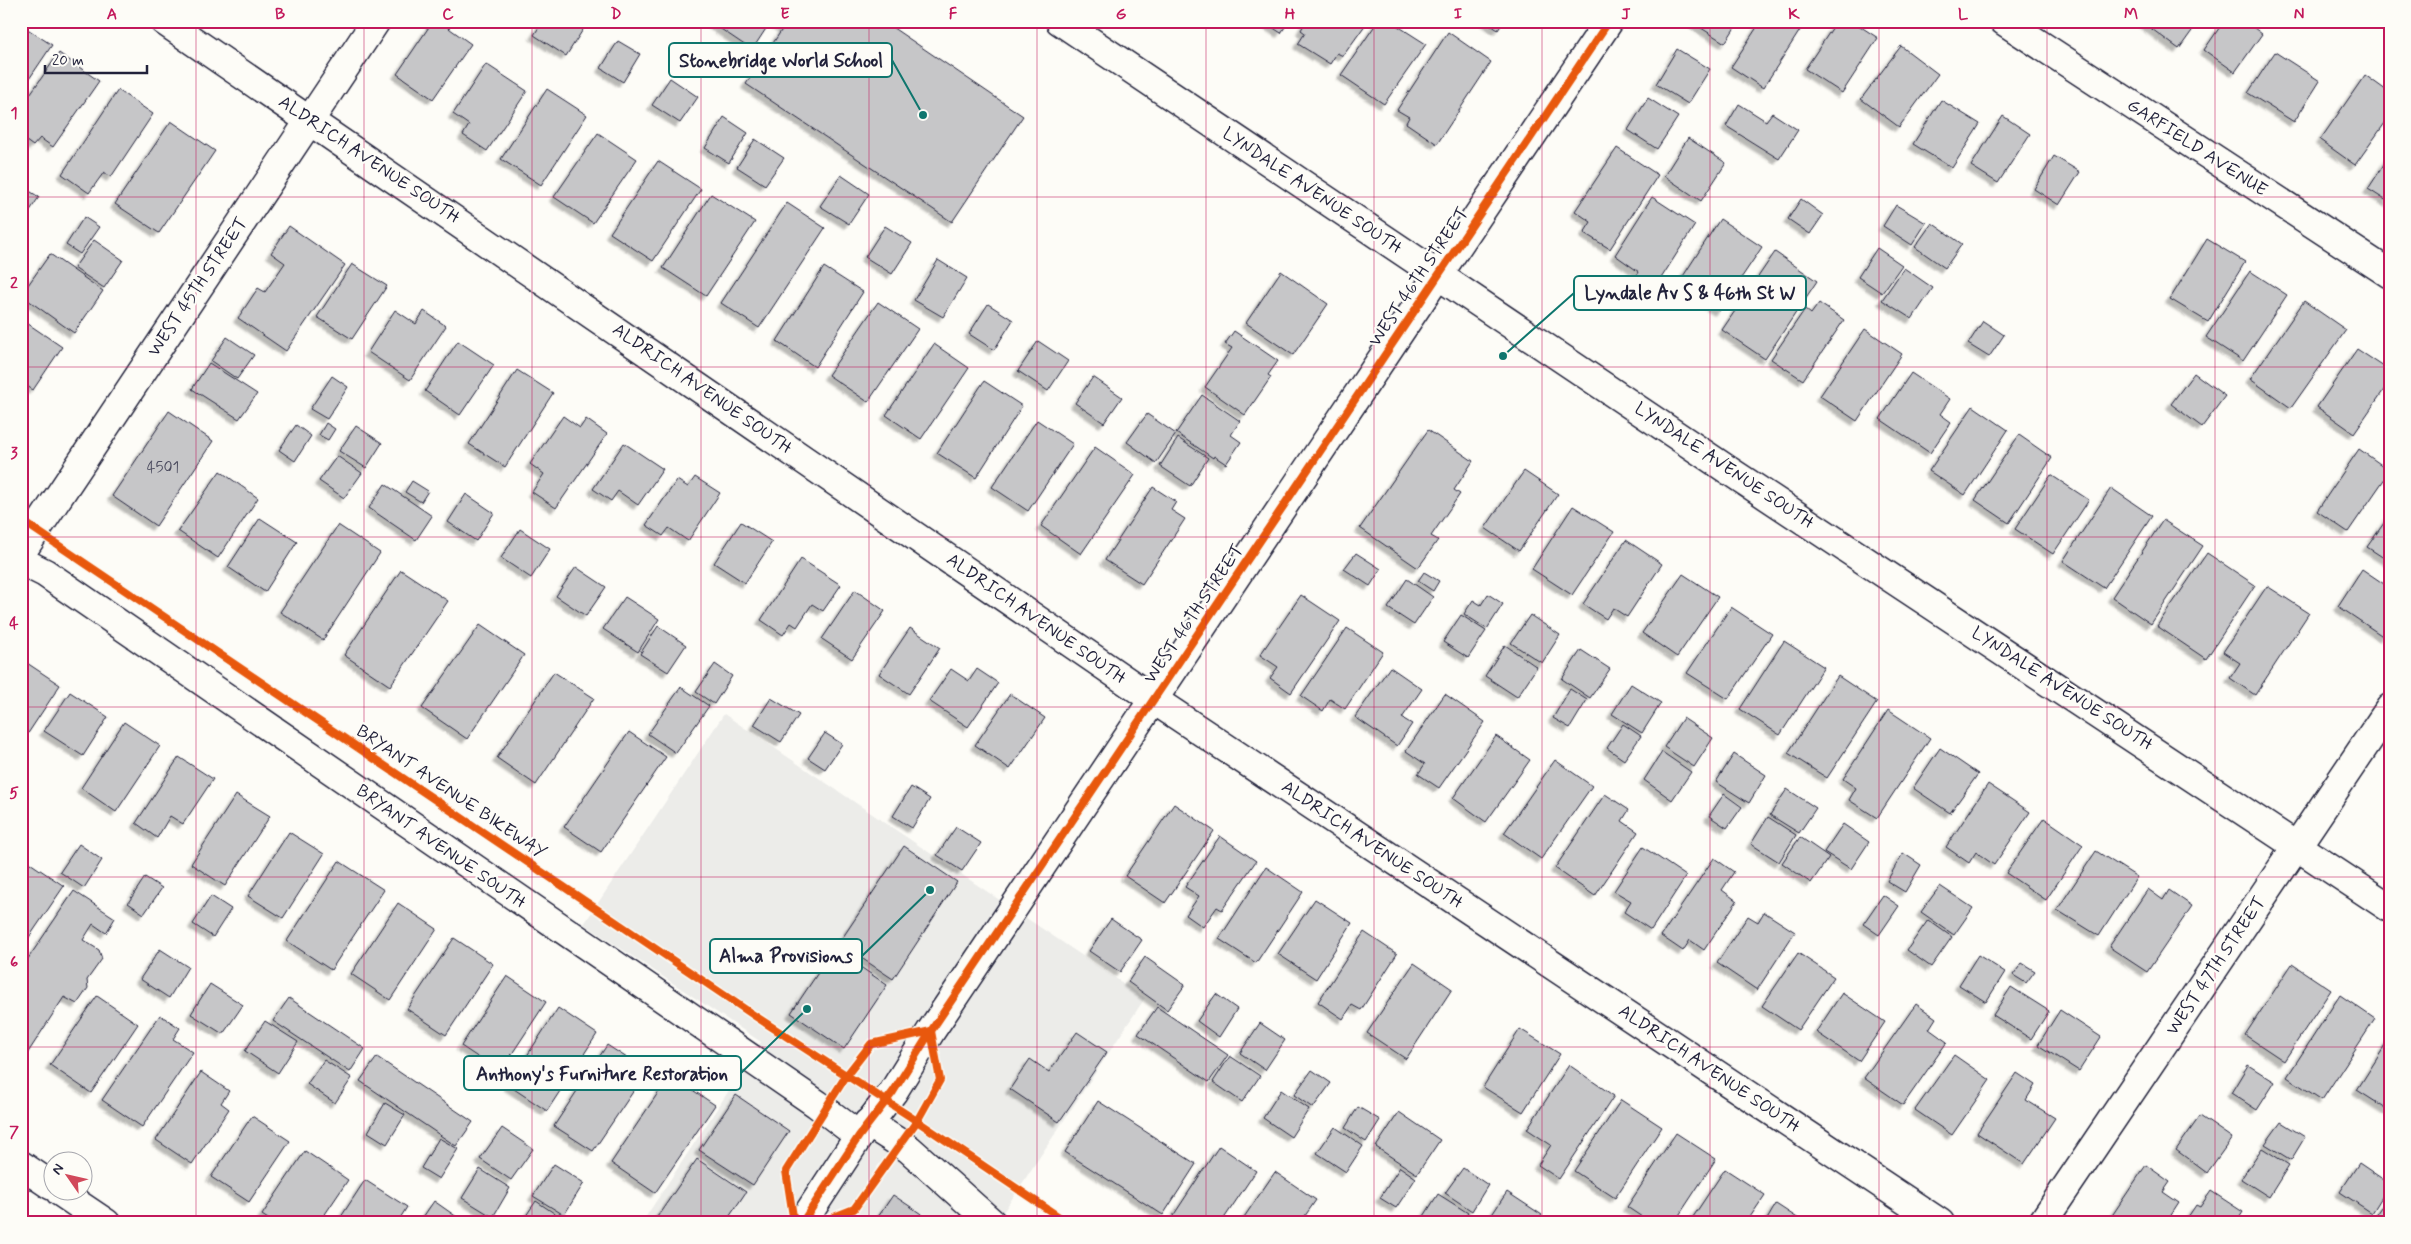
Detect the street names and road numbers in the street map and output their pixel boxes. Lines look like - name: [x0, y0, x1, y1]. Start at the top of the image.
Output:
- street label: ALDRICH AVENUE SOUTH: [273, 90, 465, 230]
- street label: GARFIELD AVENUE: [2122, 94, 2272, 202]
- street label: LYNDALE AVENUE SOUTH: [1217, 122, 1407, 260]
- street label: WEST 46TH STREET: [1363, 202, 1475, 351]
- street label: WEST 45TH STREET: [142, 213, 254, 361]
- street label: ALDRICH AVENUE SOUTH: [607, 318, 797, 460]
- street label: LYNDALE AVENUE SOUTH: [1629, 397, 1819, 535]
- street label: WEST 46TH STREET: [1138, 539, 1250, 688]
- street label: ALDRICH AVENUE SOUTH: [941, 548, 1131, 690]
- street label: LYNDALE AVENUE SOUTH: [1967, 621, 2158, 757]
- street label: BRYANT AVENUE BIKEWAY: [351, 719, 551, 865]
- street label: ALDRICH AVENUE SOUTH: [1276, 775, 1468, 915]
- street label: BRYANT AVENUE SOUTH: [351, 779, 531, 915]
- street label: WEST 47TH STREET: [2161, 892, 2271, 1040]
- street label: ALDRICH AVENUE SOUTH: [1613, 999, 1805, 1139]

